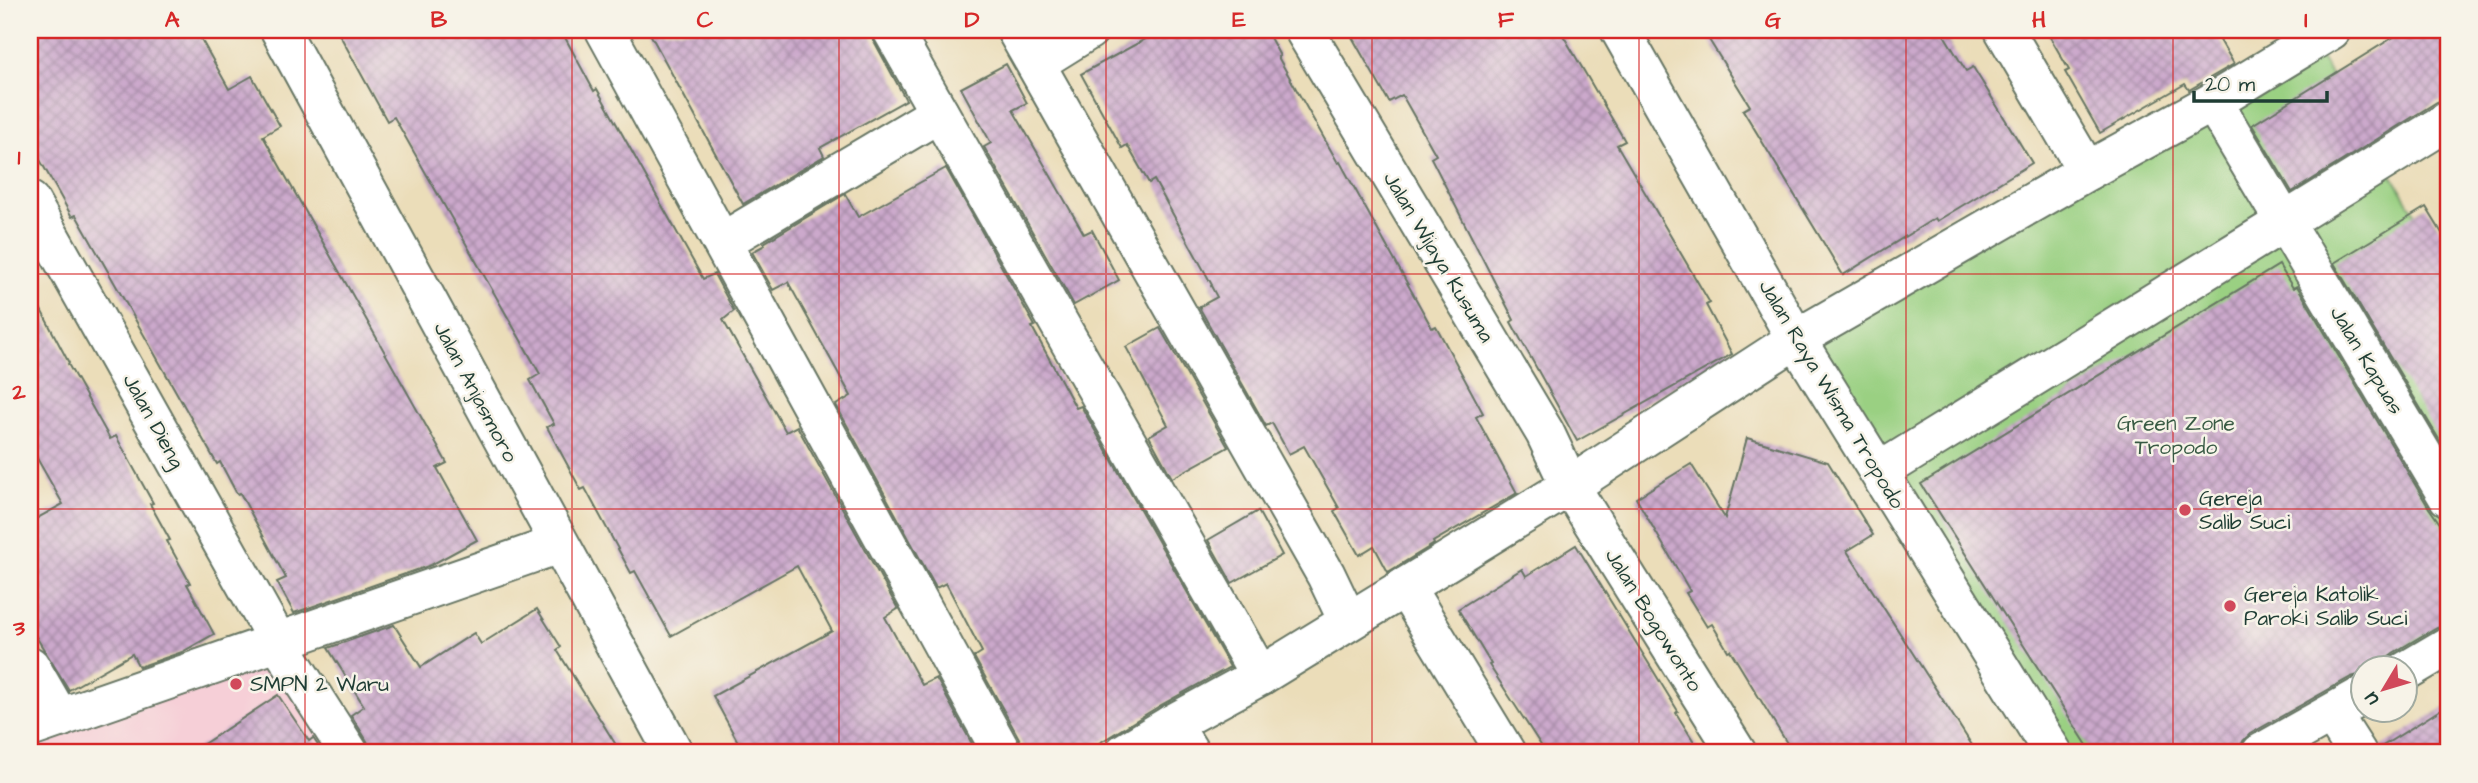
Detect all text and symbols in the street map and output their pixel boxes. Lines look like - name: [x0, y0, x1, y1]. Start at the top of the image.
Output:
- text: A: [165, 4, 180, 36]
- text: B: [431, 4, 448, 36]
- text: C: [697, 4, 714, 36]
- text: D: [965, 4, 980, 36]
- text: E: [1232, 4, 1246, 36]
- text: F: [1498, 4, 1515, 36]
- text: G: [1765, 4, 1781, 36]
- text: H: [2032, 4, 2046, 36]
- text: I: [2304, 4, 2308, 36]
- scale bar: [2194, 60, 2328, 104]
- text: 20 m: [2205, 70, 2256, 99]
- text: 1: [18, 141, 21, 173]
- street label: Jalan Wijaya Kusuma: [1374, 167, 1501, 349]
- street label: Jalan Raya Wisma Tropodo: [1750, 274, 1912, 515]
- street label: Jalan Kapuas: [2322, 301, 2410, 420]
- street label: Jalan Anjasmoro: [426, 317, 525, 468]
- street label: Jalan Dieng: [114, 369, 192, 475]
- text: 2: [11, 376, 26, 408]
- park label: Green Zone Tropodo: [2117, 409, 2235, 463]
- place label: Gereja Salib Suci: [2199, 484, 2291, 537]
- marker: Gereja Salib Suci: [2177, 502, 2193, 518]
- street label: Jalan Bogowonto: [1596, 543, 1709, 699]
- place label: Gereja Katolik Paroki Salib Suci: [2244, 580, 2407, 633]
- marker: Gereja Katolik Paroki Salib Suci: [2222, 598, 2238, 614]
- text: 3: [12, 612, 25, 644]
- north arrow: [2348, 654, 2418, 724]
- place label: SMPN 2 Waru: [250, 670, 389, 699]
- marker: SMPN 2 Waru: [228, 676, 244, 692]
- text: U: [2358, 686, 2386, 711]

